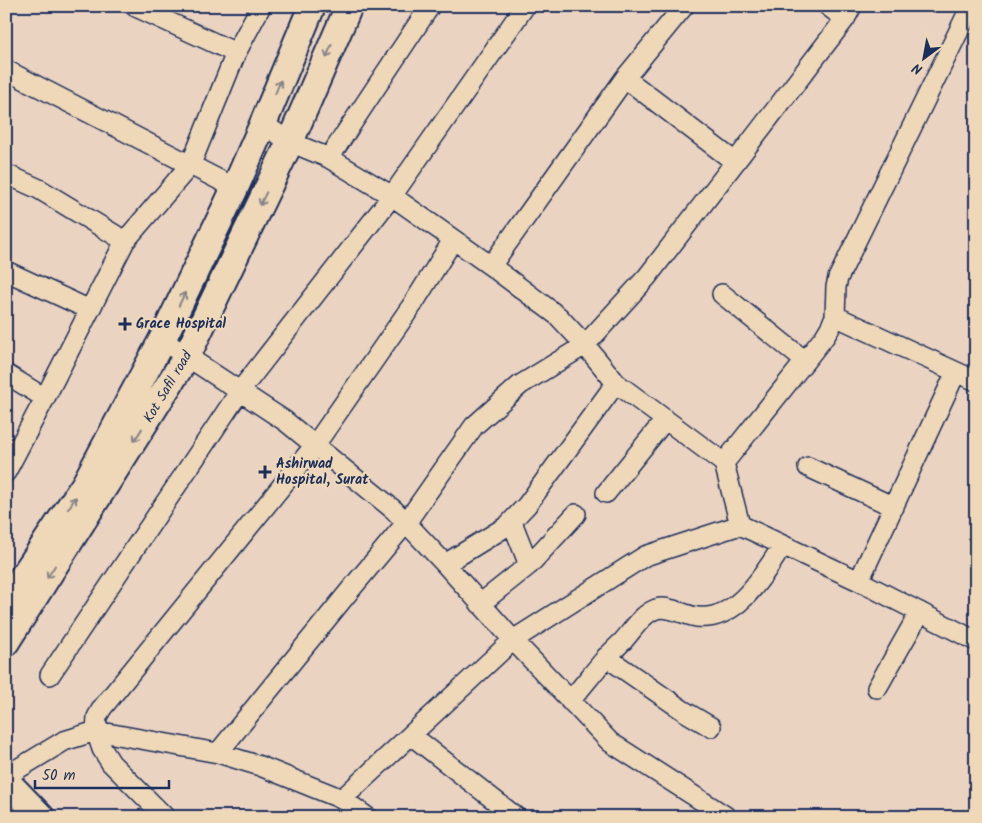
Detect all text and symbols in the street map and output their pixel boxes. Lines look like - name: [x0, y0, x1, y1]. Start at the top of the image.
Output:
- north arrow: [900, 32, 950, 82]
- one-way arrow: [324, 43, 334, 58]
- text: N: [908, 56, 927, 80]
- one-way arrow: [274, 80, 284, 95]
- one-way arrow: [257, 191, 267, 206]
- one-way arrow: [178, 292, 187, 307]
- place label: Grace Hospital: [136, 313, 226, 335]
- marker: Grace Hospital: [118, 317, 132, 331]
- street label: Kot Safil road: [138, 346, 199, 427]
- one-way arrow: [133, 428, 143, 442]
- place label: Ashirwad Hospital, Surat: [276, 453, 369, 491]
- marker: Ashirwad Hospital, Surat: [258, 465, 272, 479]
- one-way arrow: [67, 497, 77, 511]
- one-way arrow: [45, 565, 55, 579]
- scale bar: [35, 758, 169, 790]
- text: 50 m: [42, 764, 76, 788]

